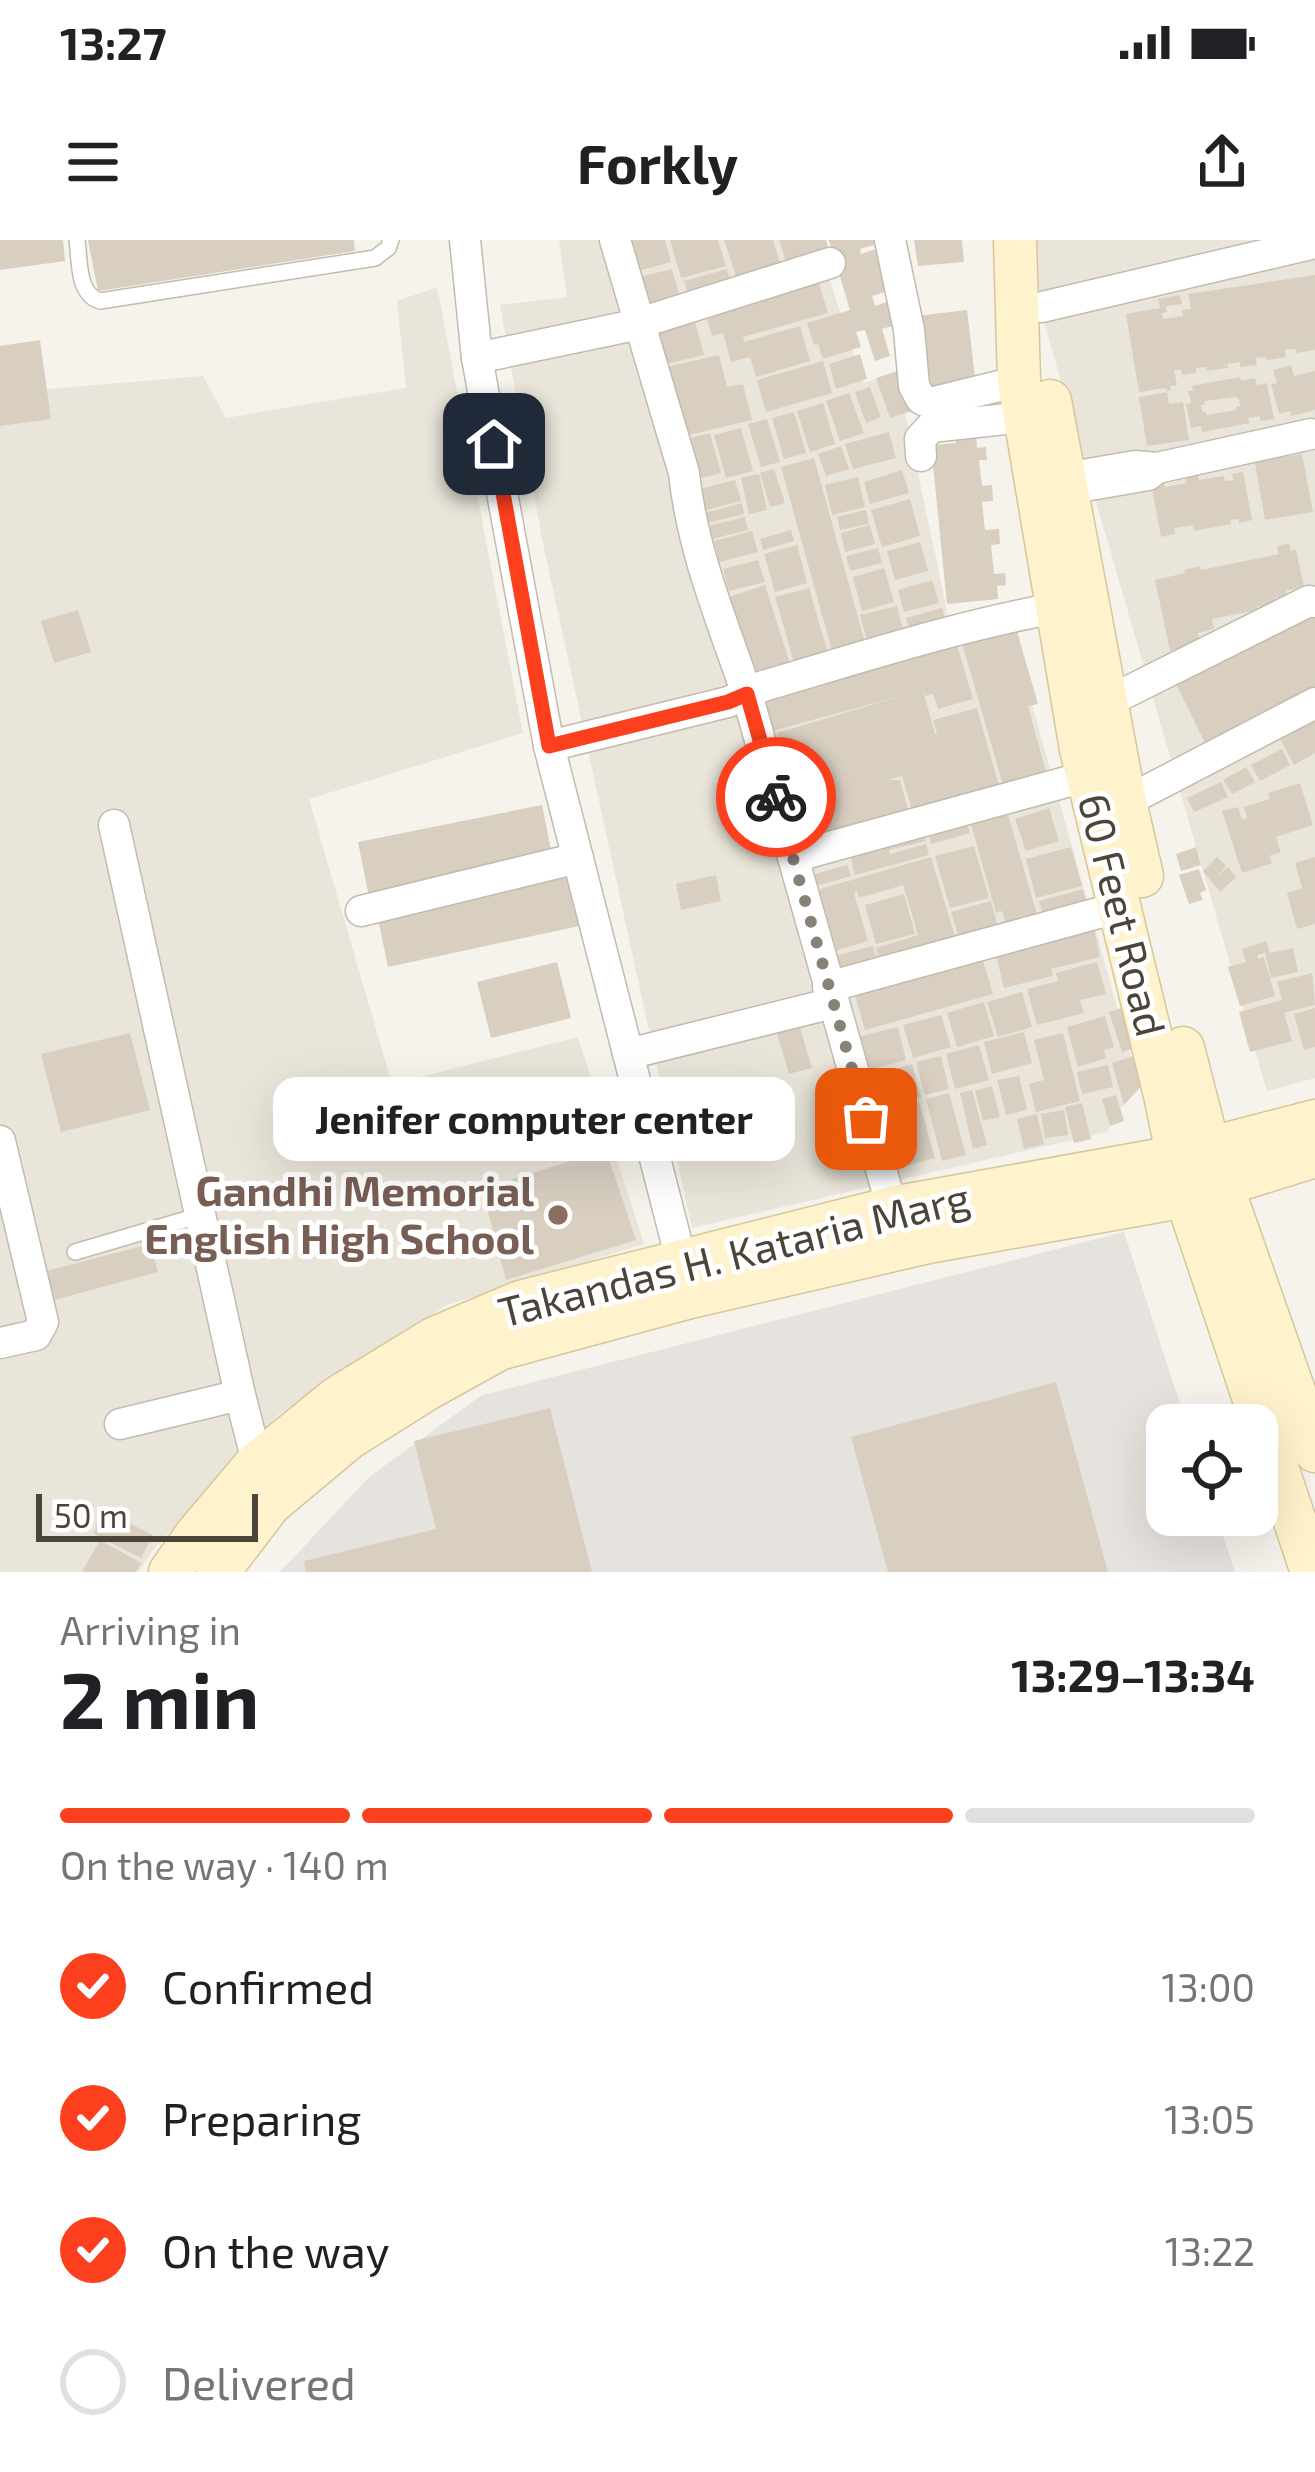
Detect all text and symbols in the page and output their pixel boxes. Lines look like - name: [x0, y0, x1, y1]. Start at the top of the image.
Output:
- text: 13:27: [60, 15, 166, 69]
- icon: menu: [60, 129, 126, 195]
- icon: share: [1189, 129, 1255, 195]
- text: Forkly: [577, 130, 738, 195]
- pin: [443, 393, 545, 495]
- icon: home: [461, 411, 527, 477]
- courier: [716, 737, 836, 857]
- icon: bike: [743, 764, 809, 830]
- street label: 60 Feet Road: [1070, 788, 1178, 1041]
- pin: [815, 1068, 917, 1170]
- callout: Jenifer computer center: [272, 1077, 794, 1161]
- icon: bag: [833, 1086, 899, 1152]
- text: Jenifer computer center: [315, 1095, 753, 1142]
- place label: Gandhi Memorial English High School: [144, 1164, 534, 1262]
- street label: Takandas H. Kataria Marg: [493, 1170, 974, 1336]
- marker: Gandhi Memorial English High School: [545, 1202, 571, 1228]
- map controls: [1146, 1404, 1278, 1536]
- button: locate: [1146, 1404, 1278, 1536]
- scale bar: [36, 1488, 258, 1541]
- text: 50 m: [54, 1495, 128, 1535]
- text: Arriving in: [60, 1606, 241, 1653]
- text: 13:29–13:34: [1011, 1647, 1255, 1701]
- text: 2 min: [60, 1651, 259, 1745]
- text: On the way · 140 m: [60, 1841, 389, 1888]
- icon: check: [60, 1953, 126, 2019]
- text: Confirmed: [162, 1959, 374, 2013]
- text: 13:00: [1162, 1963, 1255, 2010]
- icon: check: [60, 2085, 126, 2151]
- text: Preparing: [162, 2091, 361, 2145]
- text: 13:05: [1164, 2095, 1255, 2142]
- icon: check: [60, 2217, 126, 2283]
- text: On the way: [162, 2223, 389, 2277]
- text: 13:22: [1165, 2227, 1255, 2274]
- text: Delivered: [162, 2355, 356, 2409]

